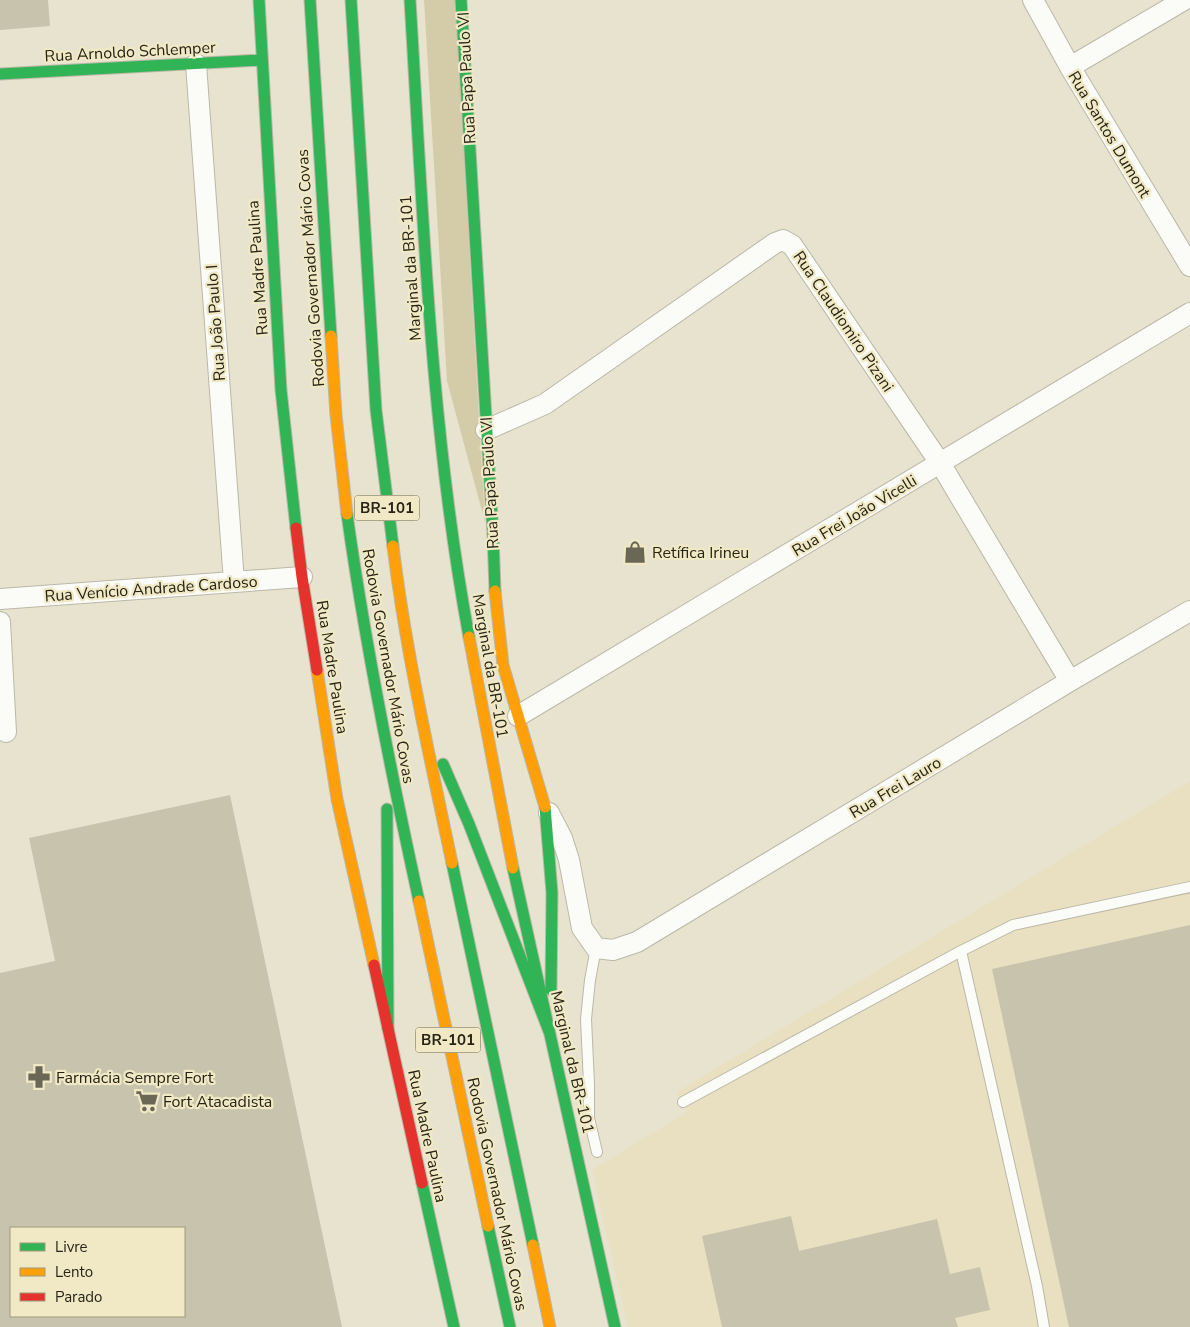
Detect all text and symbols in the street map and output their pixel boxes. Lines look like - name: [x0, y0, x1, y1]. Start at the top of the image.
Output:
- street label: Rua Papa Paulo VI: [453, 11, 481, 145]
- street label: Rua Arnoldo Schlemper: [44, 37, 216, 67]
- street label: Rua Santos Dumont: [1063, 67, 1156, 202]
- street label: Rodovia Governador Mário Covas: [292, 148, 330, 388]
- street label: Marginal da BR-101: [395, 194, 427, 342]
- street label: Rua Madre Paulina: [242, 200, 274, 336]
- street label: Rua Claudiomiro Pizani: [788, 247, 899, 396]
- street label: Rua João Paulo I: [201, 264, 231, 382]
- street label: Rua Papa Paulo VI: [476, 416, 504, 550]
- street label: Rua Frei João Vicelli: [788, 470, 921, 562]
- road number: BR-101: [354, 496, 420, 520]
- shop icon: Retífica Irineu: [622, 539, 648, 565]
- place label: Retífica Irineu: [652, 542, 749, 564]
- street label: Rodovia Governador Mário Covas: [356, 547, 420, 785]
- street label: Rua Venício Andrade Cardoso: [44, 571, 258, 607]
- street label: Marginal da BR-101: [467, 592, 514, 740]
- street label: Rua Madre Paulina: [311, 599, 353, 736]
- street label: Rua Frei Lauro: [845, 752, 946, 824]
- street label: Marginal da BR-101: [545, 989, 599, 1136]
- road number: BR-101: [416, 1028, 480, 1052]
- pharmacy icon: Farmácia Sempre Fort: [26, 1064, 52, 1090]
- place label: Farmácia Sempre Fort: [56, 1067, 214, 1089]
- street label: Rua Madre Paulina: [402, 1068, 452, 1205]
- street label: Rodovia Governador Mário Covas: [461, 1075, 533, 1313]
- supermarket icon: Fort Atacadista: [134, 1088, 160, 1114]
- place label: Fort Atacadista: [163, 1091, 272, 1113]
- legend: [10, 1227, 185, 1317]
- text: Livre: [55, 1237, 88, 1257]
- text: Lento: [55, 1262, 93, 1282]
- text: Parado: [55, 1287, 102, 1307]

